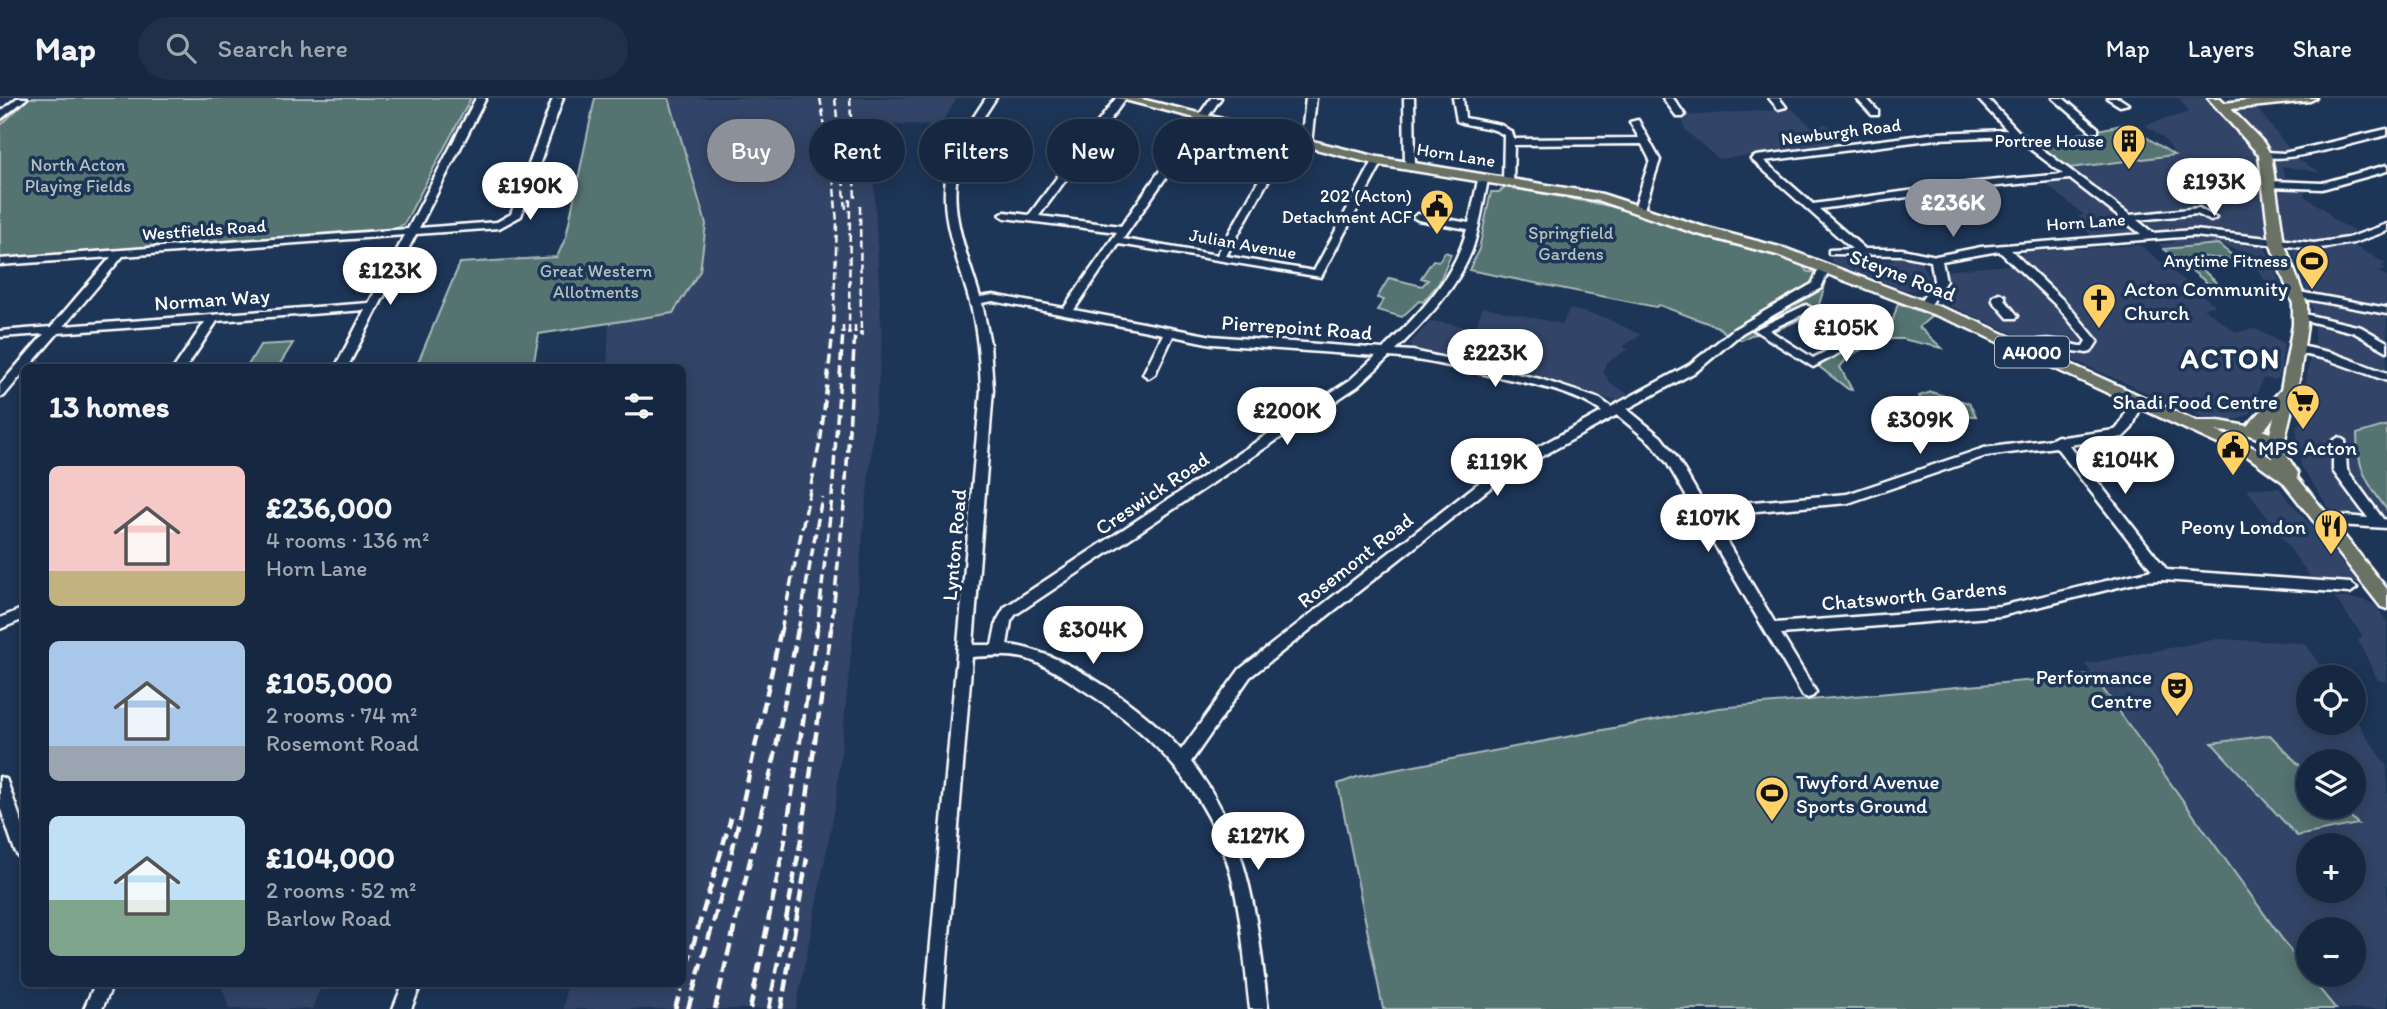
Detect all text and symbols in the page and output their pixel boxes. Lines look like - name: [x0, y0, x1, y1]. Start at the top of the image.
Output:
- search box: [138, 17, 628, 80]
- text: Map: [35, 29, 96, 68]
- icon: search: [162, 29, 200, 67]
- text: Search here: [218, 32, 348, 64]
- text: Map: [2106, 34, 2150, 63]
- text: Layers: [2188, 34, 2255, 63]
- text: Share: [2293, 34, 2352, 63]
- street label: Newburgh Road: [1780, 114, 1903, 150]
- chip: Buy: [707, 119, 795, 182]
- chip: Rent: [809, 119, 905, 182]
- chip: Filters: [919, 119, 1033, 182]
- chip: New: [1047, 119, 1139, 182]
- chip: Apartment: [1153, 119, 1313, 182]
- building icon: Portree House: [2110, 122, 2148, 171]
- place label: Portree House: [1995, 130, 2104, 152]
- street label: Horn Lane: [1415, 138, 1497, 172]
- park label: North Acton Playing Fields: [25, 154, 131, 197]
- pin: £193K: [2165, 158, 2263, 218]
- pin: £190K: [481, 162, 579, 222]
- text: £193K: [2183, 167, 2245, 195]
- text: £190K: [498, 171, 562, 199]
- pin: £236K: [1904, 180, 2002, 239]
- place label: 202 (Acton) Detachment ACF: [1282, 185, 1413, 228]
- public building icon: 202 (Acton) Detachment ACF: [1418, 187, 1456, 236]
- text: £236K: [1921, 188, 1985, 216]
- street label: Horn Lane: [2046, 208, 2126, 236]
- street label: Westfields Road: [141, 215, 267, 245]
- park label: Springfield Gardens: [1528, 222, 1614, 265]
- street label: Julian Avenue: [1188, 224, 1298, 264]
- sports icon: Anytime Fitness: [2293, 242, 2331, 291]
- street label: Steyne Road: [1846, 243, 1960, 307]
- pin: £123K: [341, 248, 439, 307]
- place label: Anytime Fitness: [2163, 250, 2288, 272]
- text: £123K: [359, 256, 421, 284]
- park label: Great Western Allotments: [540, 260, 652, 303]
- place label: Acton Community Church: [2124, 276, 2288, 325]
- church icon: Acton Community Church: [2080, 281, 2118, 330]
- street label: Norman Way: [153, 282, 271, 316]
- pin: £105K: [1797, 304, 1895, 364]
- street label: Pierrepoint Road: [1221, 309, 1374, 345]
- text: £105K: [1814, 313, 1878, 341]
- pin: £223K: [1446, 330, 1544, 389]
- road number: A4000: [1995, 336, 2069, 368]
- text: £223K: [1463, 338, 1527, 366]
- district label: ACTON: [2180, 341, 2281, 375]
- supermarket icon: Shadi Food Centre: [2284, 382, 2322, 431]
- icon: filters: [620, 387, 658, 425]
- text: 13 homes: [49, 388, 169, 425]
- pin: £200K: [1238, 388, 1336, 447]
- place label: Shadi Food Centre: [2113, 389, 2278, 414]
- text: £200K: [1253, 396, 1321, 424]
- pin: £309K: [1871, 396, 1969, 456]
- text: £309K: [1887, 405, 1953, 433]
- public building icon: MPS Acton: [2214, 428, 2252, 477]
- place label: MPS Acton: [2258, 435, 2357, 460]
- pin: £104K: [2076, 436, 2174, 496]
- pin: £119K: [1448, 438, 1546, 498]
- street label: Creswick Road: [1090, 445, 1214, 540]
- text: £104K: [2092, 445, 2158, 473]
- text: £119K: [1467, 447, 1527, 475]
- street label: Lynton Road: [937, 488, 971, 602]
- text: £236,000: [266, 489, 393, 526]
- icon: home: [105, 494, 189, 578]
- pin: £107K: [1659, 494, 1757, 554]
- text: £107K: [1676, 503, 1740, 531]
- street label: Rosemont Road: [1292, 507, 1418, 613]
- restaurant icon: Peony London: [2312, 507, 2350, 556]
- place label: Peony London: [2181, 514, 2306, 539]
- text: 4 rooms · 136 m²: [266, 526, 429, 554]
- text: Horn Lane: [266, 554, 367, 582]
- street label: Chatsworth Gardens: [1820, 574, 2008, 616]
- pin: £304K: [1044, 606, 1142, 666]
- text: £304K: [1059, 615, 1127, 643]
- text: £105,000: [266, 664, 393, 701]
- place label: Performance Centre: [2036, 664, 2152, 713]
- map controls: [2296, 665, 2366, 987]
- button: locate: [2296, 665, 2366, 735]
- icon: home: [105, 669, 189, 753]
- theatre icon: Performance Centre: [2158, 669, 2196, 718]
- text: 2 rooms · 74 m²: [266, 701, 418, 729]
- text: Rosemont Road: [266, 729, 419, 757]
- button: layers: [2296, 749, 2366, 819]
- place label: Twyford Avenue Sports Ground: [1796, 769, 1940, 818]
- sports icon: Twyford Avenue Sports Ground: [1753, 774, 1791, 823]
- pin: £127K: [1209, 812, 1307, 872]
- text: £127K: [1227, 821, 1289, 849]
- button: +: [2296, 833, 2366, 903]
- text: £104,000: [266, 839, 395, 876]
- icon: home: [105, 844, 189, 928]
- text: 2 rooms · 52 m²: [266, 876, 416, 904]
- text: Barlow Road: [266, 904, 391, 932]
- button: −: [2296, 917, 2366, 987]

